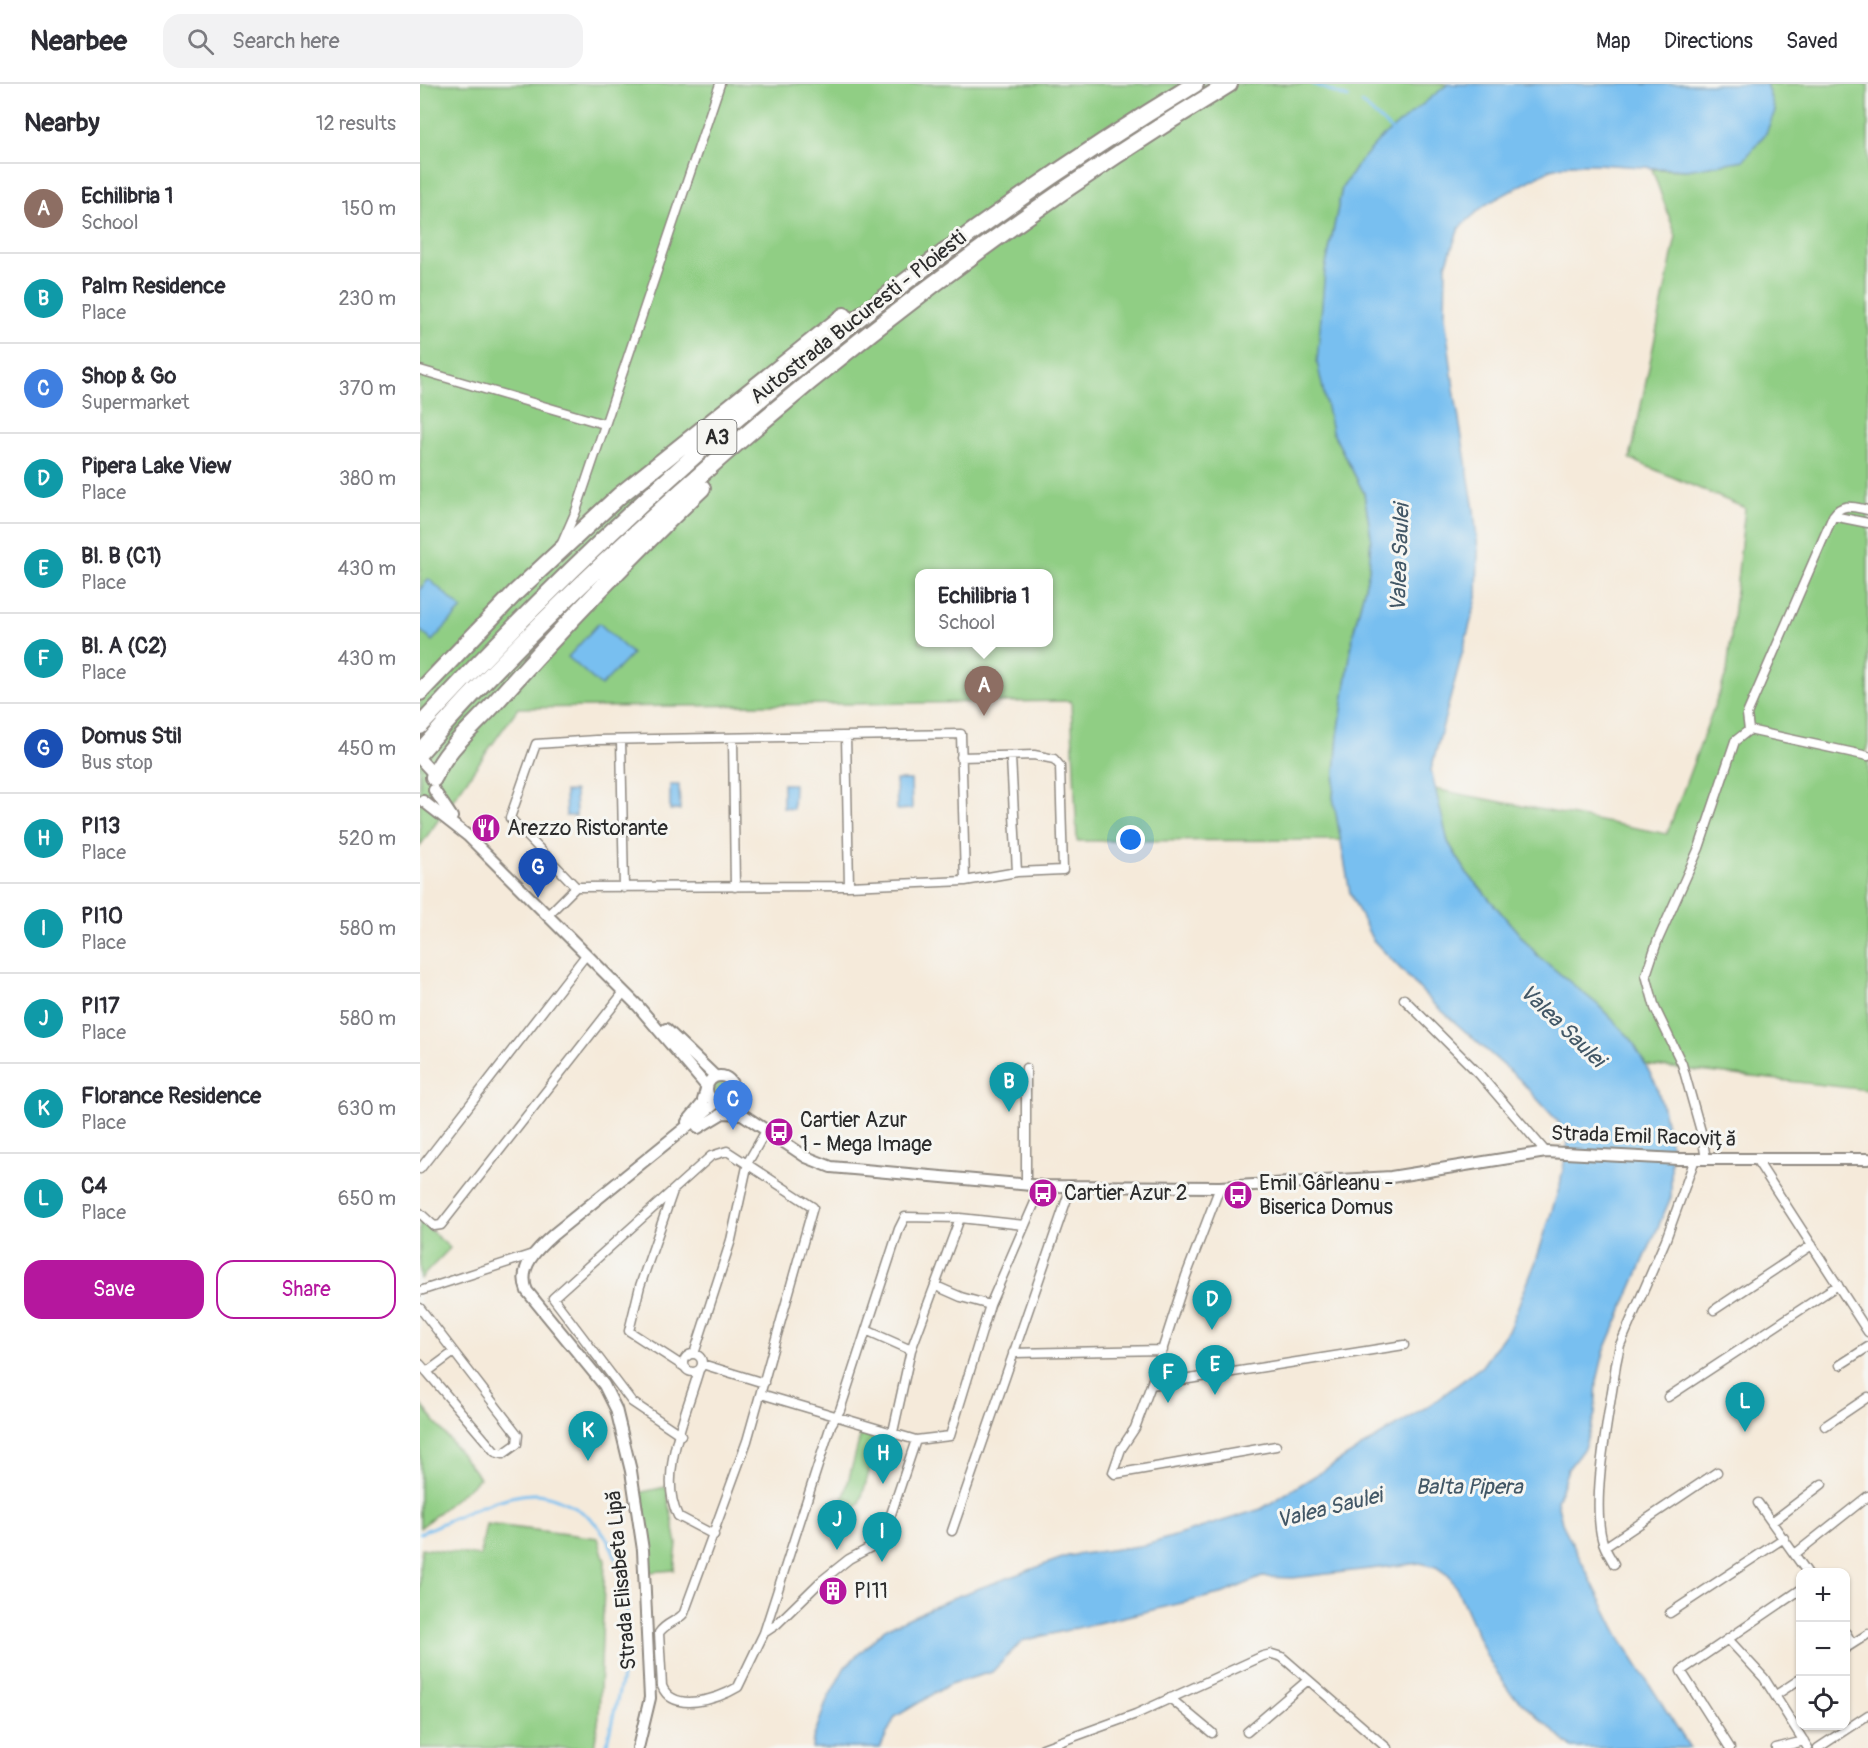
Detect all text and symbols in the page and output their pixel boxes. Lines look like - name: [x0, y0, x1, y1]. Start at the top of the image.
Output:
- search box: [163, 14, 583, 68]
- text: Nearbee: [30, 24, 127, 59]
- icon: search: [184, 25, 217, 58]
- text: Search here: [232, 27, 340, 55]
- text: Map: [1596, 28, 1631, 55]
- text: Directions: [1664, 28, 1753, 55]
- text: Saved: [1786, 28, 1838, 55]
- text: Nearby: [24, 107, 100, 139]
- text: 12 results: [316, 111, 396, 136]
- text: Echilibria 1: [81, 182, 173, 210]
- text: A: [37, 196, 50, 221]
- text: 150 m: [342, 196, 396, 221]
- text: School: [81, 210, 138, 235]
- street label: Autostrada Bucuresti - Ploiesti: [745, 224, 972, 410]
- text: Palm Residence: [81, 272, 225, 300]
- text: B: [38, 286, 49, 311]
- text: 230 m: [339, 286, 396, 311]
- text: Place: [81, 300, 126, 325]
- text: Shop & Go: [81, 362, 176, 390]
- text: C: [37, 376, 50, 401]
- text: 370 m: [339, 376, 396, 401]
- text: Supermarket: [81, 390, 190, 415]
- road number: A3: [698, 420, 736, 454]
- text: Pipera Lake View: [81, 452, 231, 480]
- text: D: [37, 466, 50, 491]
- text: 380 m: [339, 466, 396, 491]
- text: Place: [81, 480, 126, 505]
- water label: Valea Saulei: [1384, 500, 1416, 613]
- text: Bl. B (C1): [81, 542, 162, 570]
- text: E: [38, 556, 49, 581]
- text: 430 m: [337, 556, 396, 581]
- popup: [915, 569, 1053, 647]
- text: Place: [81, 570, 126, 595]
- text: Echilibria 1: [938, 582, 1030, 610]
- text: School: [938, 610, 995, 635]
- text: Bl. A (C2): [81, 632, 168, 660]
- text: F: [37, 646, 50, 671]
- text: 430 m: [337, 646, 396, 671]
- text: Place: [81, 660, 126, 685]
- pin: A: [964, 666, 1004, 716]
- text: Domus Stil: [81, 722, 182, 750]
- text: G: [37, 736, 50, 761]
- text: 450 m: [338, 736, 396, 761]
- text: Bus stop: [81, 750, 153, 775]
- text: PI13: [81, 812, 120, 840]
- restaurant icon: Arezzo Ristorante: [470, 812, 502, 844]
- place label: Arezzo Ristorante: [507, 815, 669, 842]
- your location: [1116, 825, 1145, 854]
- text: H: [37, 826, 50, 851]
- text: 520 m: [338, 826, 396, 851]
- text: Place: [81, 840, 126, 865]
- pin: G: [518, 848, 558, 898]
- text: PI10: [81, 902, 123, 930]
- text: I: [41, 916, 46, 941]
- text: 580 m: [339, 916, 396, 941]
- text: Place: [81, 930, 126, 955]
- water label: Valea Saulei: [1514, 978, 1613, 1075]
- text: PI17: [81, 992, 120, 1020]
- text: J: [39, 1006, 48, 1031]
- text: 580 m: [339, 1006, 396, 1031]
- text: Place: [81, 1020, 126, 1045]
- pin: B: [990, 1062, 1028, 1112]
- pin: C: [714, 1080, 752, 1130]
- text: Florance Residence: [81, 1082, 261, 1110]
- text: K: [37, 1096, 50, 1121]
- text: 630 m: [337, 1096, 396, 1121]
- place label: Cartier Azur 1 - Mega Image: [800, 1107, 933, 1158]
- text: Place: [81, 1110, 126, 1135]
- bus stop icon: Cartier Azur 1 - Mega Image: [763, 1116, 795, 1148]
- street label: Strada Emil Racoviță: [1551, 1120, 1737, 1153]
- place label: Emil Gârleanu - Biserica Domus: [1259, 1170, 1394, 1221]
- text: C4: [81, 1172, 107, 1200]
- bus stop icon: Cartier Azur 2: [1027, 1177, 1059, 1209]
- bus stop icon: Emil Gârleanu - Biserica Domus: [1222, 1179, 1254, 1211]
- place label: Cartier Azur 2: [1064, 1180, 1188, 1207]
- text: L: [38, 1186, 49, 1211]
- text: 650 m: [338, 1186, 396, 1211]
- text: Place: [81, 1200, 126, 1225]
- button: Save: [24, 1260, 204, 1319]
- button: Share: [216, 1260, 396, 1319]
- pin: D: [1192, 1280, 1232, 1330]
- pin: E: [1196, 1346, 1234, 1395]
- pin: F: [1148, 1354, 1188, 1403]
- pin: L: [1726, 1382, 1764, 1432]
- pin: K: [568, 1412, 608, 1461]
- pin: H: [864, 1434, 902, 1484]
- water label: Balta Pipera: [1415, 1473, 1524, 1501]
- water label: Valea Saulei: [1273, 1481, 1388, 1535]
- street label: Strada Elisabeta Lipă: [600, 1489, 643, 1671]
- pin: J: [818, 1500, 856, 1550]
- pin: I: [862, 1512, 902, 1562]
- map controls: [1796, 1568, 1850, 1730]
- button: +: [1796, 1568, 1850, 1622]
- building icon: PI11: [817, 1575, 849, 1607]
- place label: PI11: [854, 1578, 888, 1605]
- button: −: [1796, 1622, 1850, 1676]
- button: locate: [1796, 1676, 1850, 1730]

